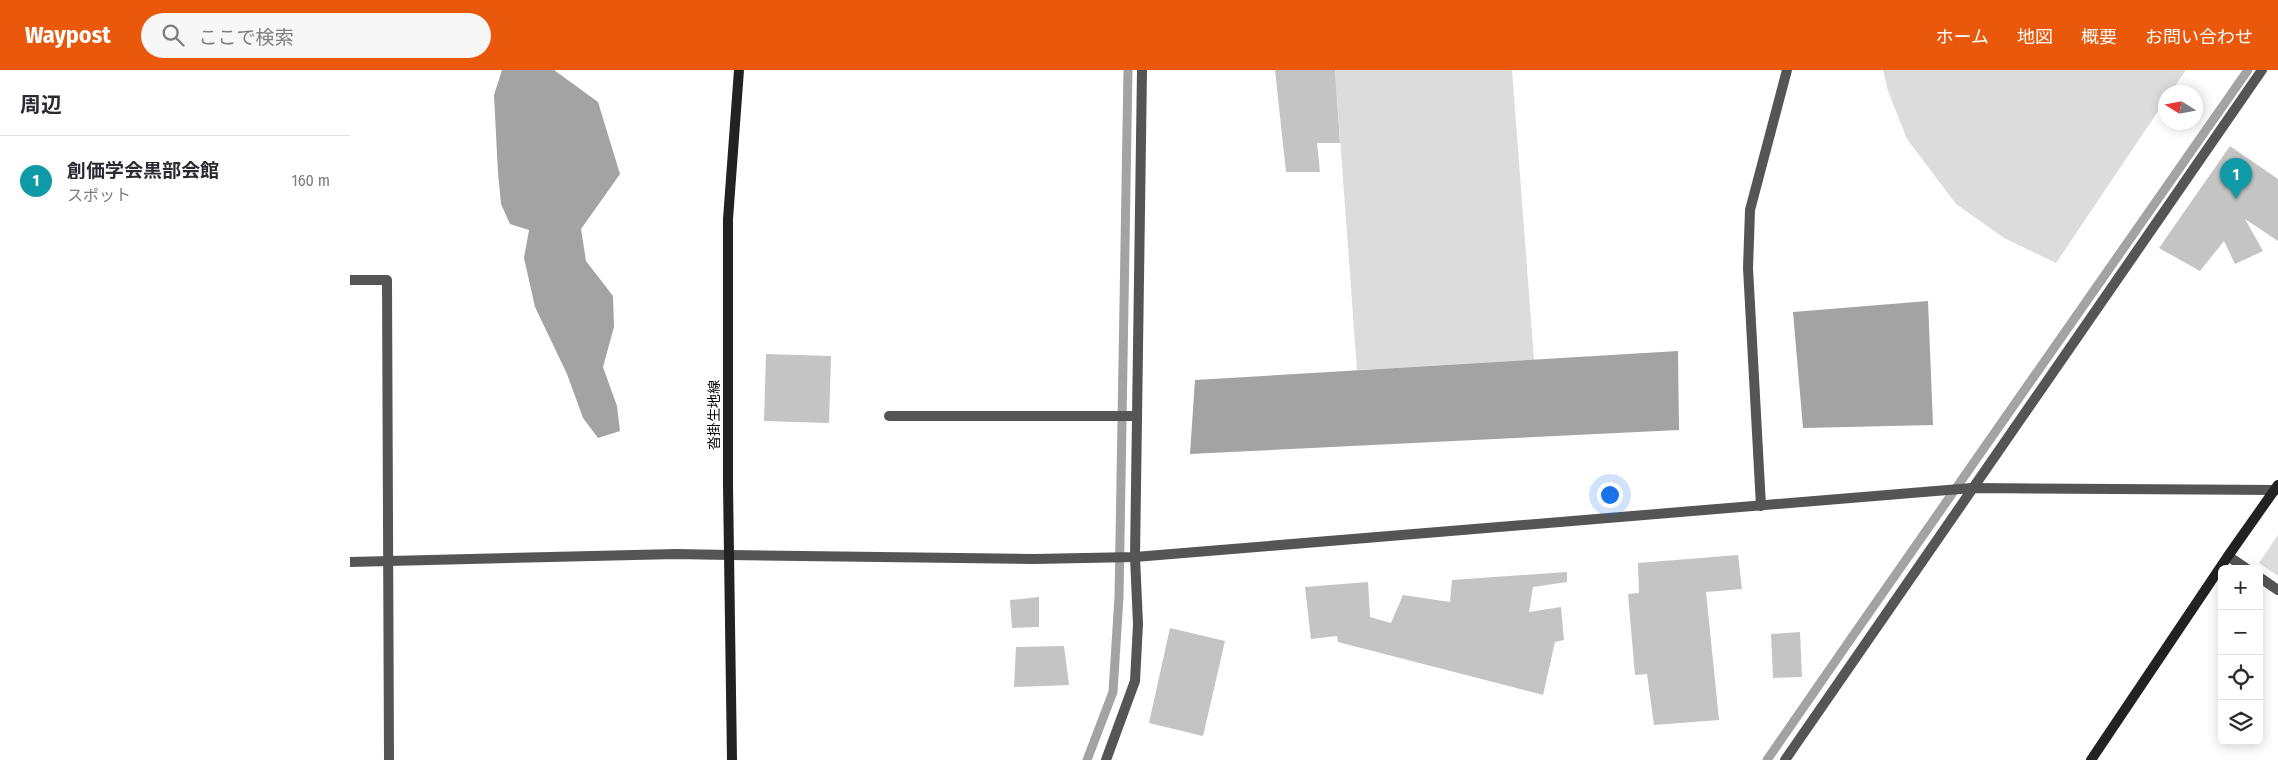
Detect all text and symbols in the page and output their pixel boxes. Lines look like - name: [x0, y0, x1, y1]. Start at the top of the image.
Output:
- search box: [141, 13, 491, 58]
- text: Waypost: [25, 21, 111, 49]
- icon: search: [159, 21, 187, 49]
- text: ここで検索: [199, 26, 294, 49]
- text: ホーム: [1936, 26, 1989, 48]
- text: 地図: [2017, 26, 2053, 48]
- text: 概要: [2081, 26, 2117, 48]
- text: お問い合わせ: [2145, 26, 2253, 48]
- north arrow: [2158, 85, 2203, 130]
- text: 周辺: [20, 92, 62, 118]
- pin: 1: [2220, 158, 2252, 199]
- text: 創価学会黒部会館: [67, 159, 219, 182]
- text: 1: [33, 171, 39, 190]
- text: 160 m: [291, 171, 330, 190]
- text: スポット: [67, 186, 131, 205]
- street label: 沓掛生地線: [706, 380, 723, 450]
- your location: [1597, 482, 1623, 508]
- map controls: [2218, 565, 2263, 745]
- button: +: [2218, 565, 2263, 610]
- button: −: [2218, 610, 2263, 655]
- button: locate: [2218, 655, 2263, 700]
- button: layers: [2218, 700, 2263, 745]

